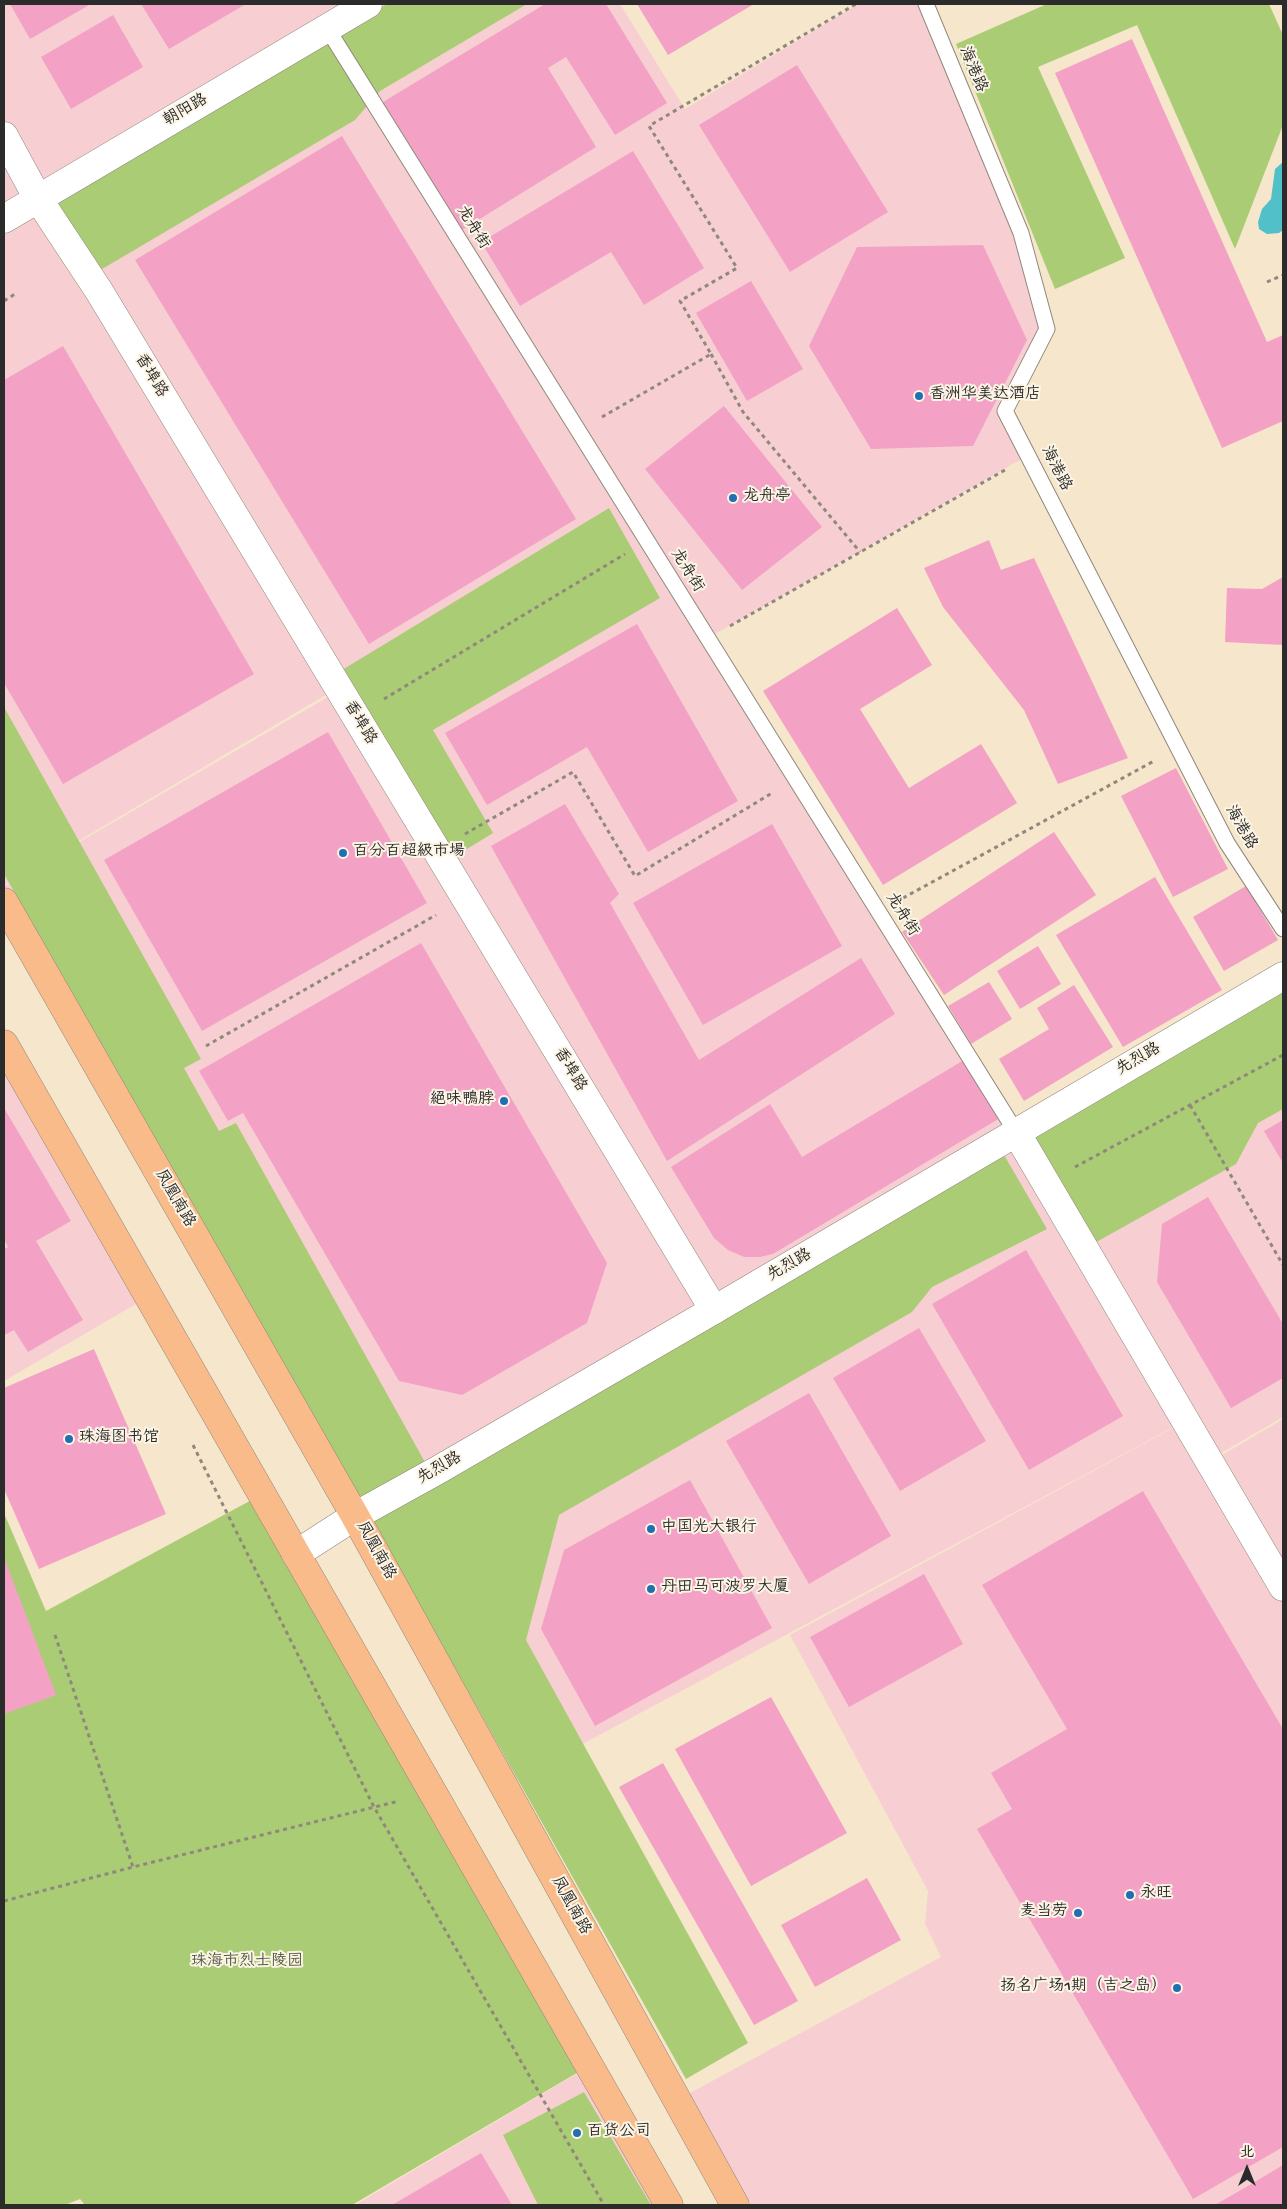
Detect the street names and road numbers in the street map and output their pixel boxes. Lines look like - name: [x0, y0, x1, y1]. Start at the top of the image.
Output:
- street label: 海港路: [954, 44, 990, 96]
- street label: 朝阳路: [160, 91, 212, 131]
- street label: 龙舟街: [451, 203, 493, 253]
- street label: 香埠路: [129, 350, 171, 402]
- street label: 海港路: [1036, 443, 1074, 495]
- street label: 龙舟街: [665, 546, 707, 596]
- street label: 香埠路: [338, 697, 380, 749]
- street label: 海港路: [1220, 802, 1260, 854]
- street label: 龙舟街: [880, 890, 922, 940]
- street label: 先烈路: [1113, 1040, 1165, 1080]
- street label: 香埠路: [548, 1044, 590, 1096]
- street label: 凤凰南路: [150, 1166, 198, 1232]
- street label: 先烈路: [764, 1246, 816, 1286]
- street label: 先烈路: [414, 1449, 466, 1489]
- street label: 凤凰南路: [351, 1518, 399, 1584]
- street label: 凤凰南路: [546, 1873, 594, 1939]

